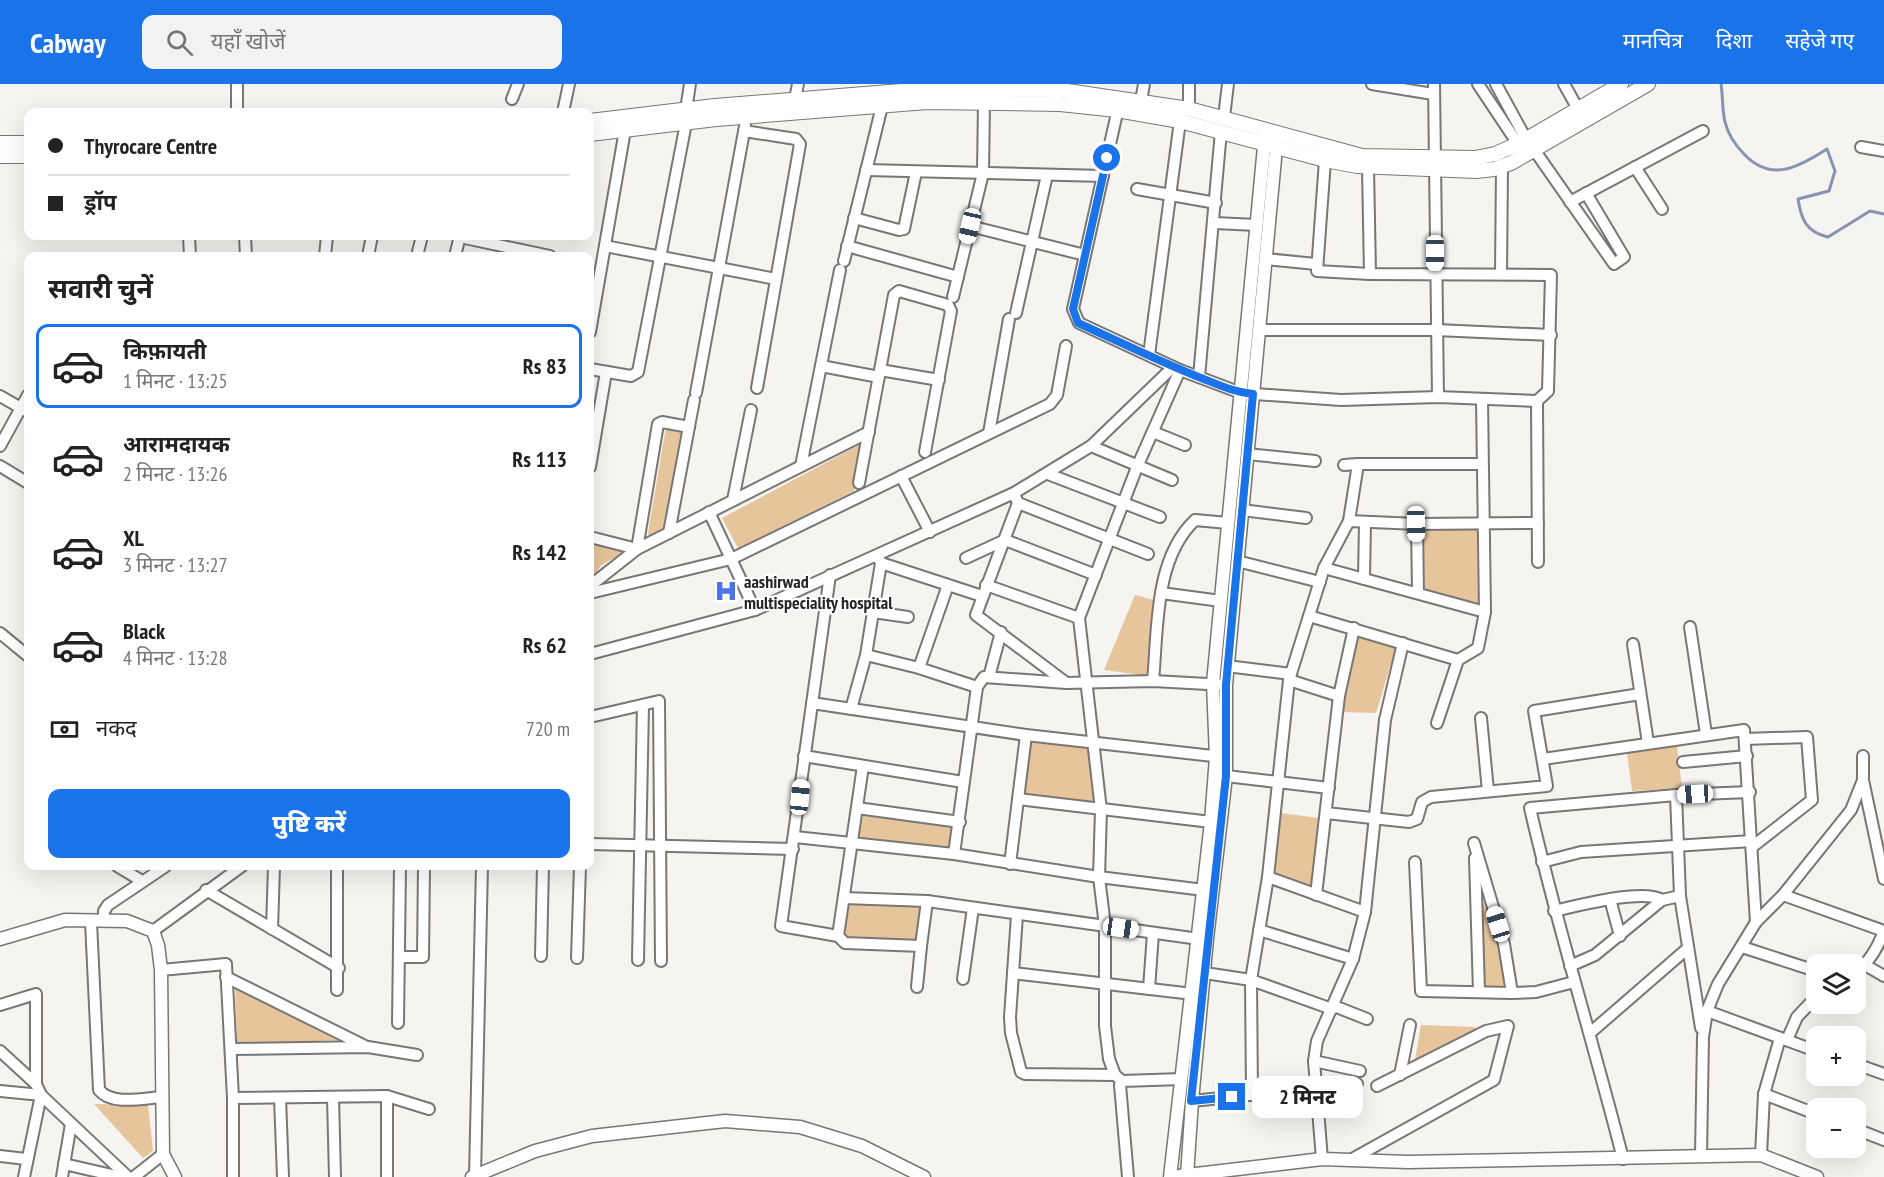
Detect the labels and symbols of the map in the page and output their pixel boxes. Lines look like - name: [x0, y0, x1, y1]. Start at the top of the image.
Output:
- route start: [1093, 144, 1120, 171]
- car: [957, 206, 983, 246]
- car: [1426, 235, 1444, 271]
- car: [1407, 506, 1425, 542]
- place label: aashirwad multispeciality hospital: [744, 570, 893, 614]
- hospital icon: aashirwad multispeciality hospital: [713, 578, 739, 604]
- car: [789, 778, 811, 816]
- car: [1677, 784, 1713, 804]
- car: [1484, 904, 1512, 944]
- car: [1102, 917, 1140, 939]
- callout: 2 मिनट: [1253, 1076, 1364, 1118]
- route end: [1218, 1083, 1245, 1110]

